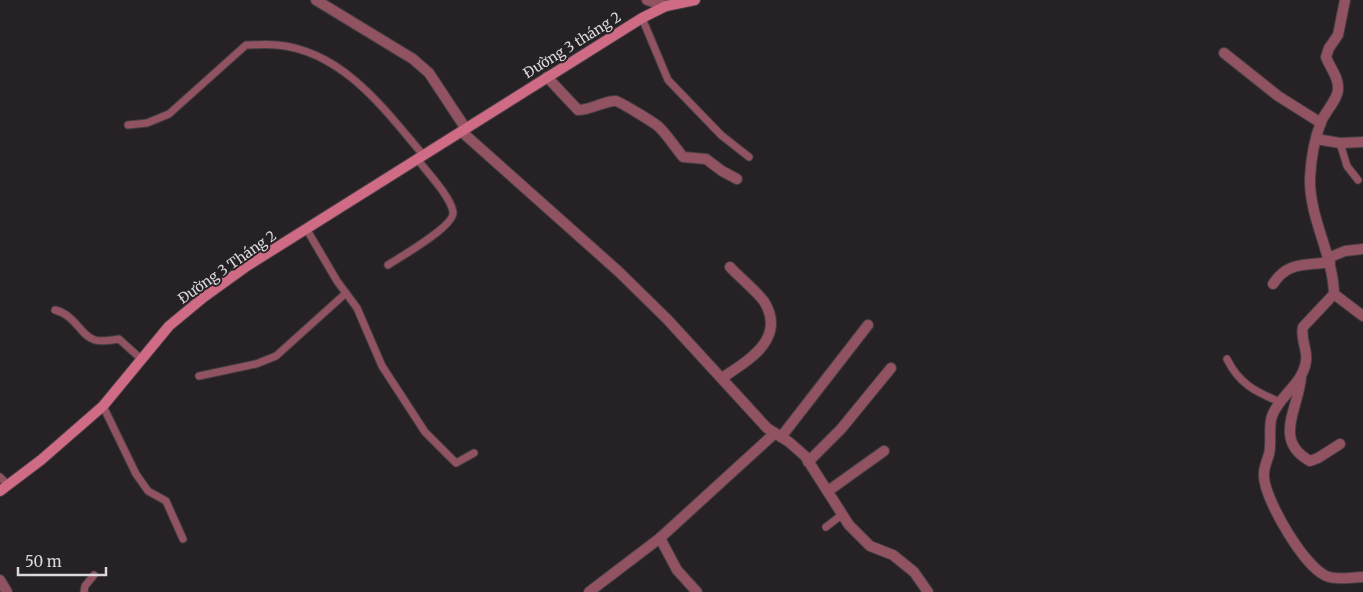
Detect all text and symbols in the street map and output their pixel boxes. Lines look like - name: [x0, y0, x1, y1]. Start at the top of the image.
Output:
- street label: Đường 3 tháng 2: [520, 8, 624, 82]
- street label: Đường 3 Tháng 2: [174, 226, 280, 308]
- scale bar: [18, 544, 105, 576]
- text: 50 m: [25, 552, 62, 571]

